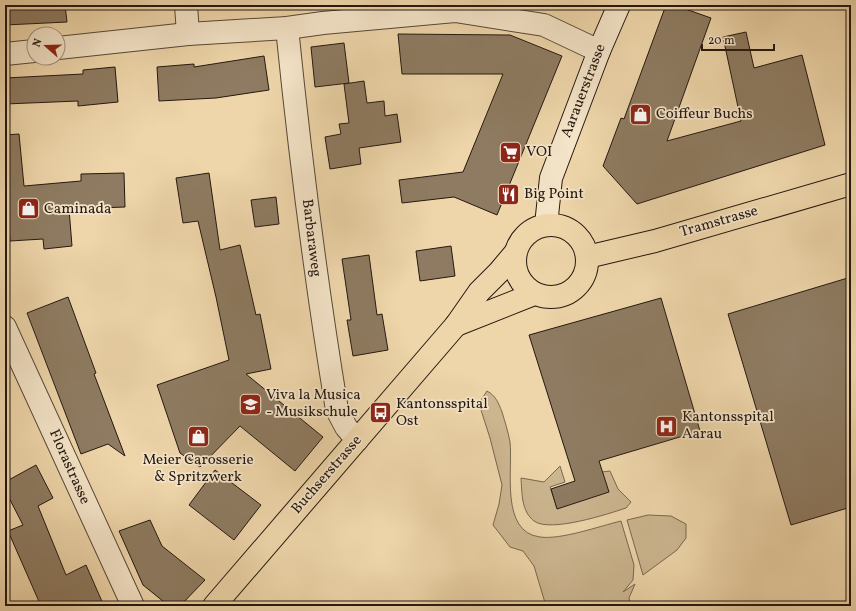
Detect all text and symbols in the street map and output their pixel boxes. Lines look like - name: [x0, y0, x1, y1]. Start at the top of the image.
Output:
- north arrow: [26, 26, 66, 66]
- scale bar: [702, 26, 774, 52]
- text: 20 m: [708, 33, 735, 49]
- text: N: [30, 37, 46, 49]
- street label: Aarauerstrasse: [556, 41, 612, 141]
- shop icon: Coiffeur Buchs: [627, 101, 653, 127]
- place label: Coiffeur Buchs: [656, 104, 753, 125]
- supermarket icon: VOI: [498, 139, 524, 165]
- place label: VOI: [526, 142, 552, 163]
- restaurant icon: Big Point: [496, 181, 522, 207]
- place label: Big Point: [524, 184, 584, 205]
- shop icon: Caminada: [15, 196, 41, 222]
- street label: Barbaraweg: [296, 198, 326, 278]
- place label: Caminada: [44, 199, 111, 220]
- street label: Tramstrasse: [677, 201, 761, 243]
- place label: Viva la Musica - Musikschule: [266, 385, 361, 423]
- school or university icon: Viva la Musica - Musikschule: [237, 391, 263, 417]
- place label: Kantonsspital Ost: [396, 394, 488, 432]
- bus stop icon: Kantonsspital Ost: [367, 400, 393, 426]
- place label: Kantonsspital Aarau: [682, 407, 774, 445]
- hospital icon: Kantonsspital Aarau: [653, 413, 679, 439]
- shop icon: Meier Carosserie & Spritzwerk: [185, 424, 211, 450]
- street label: Florastrasse: [43, 426, 95, 508]
- street label: Buchserstrasse: [287, 431, 367, 519]
- place label: Meier Carosserie & Spritzwerk: [142, 450, 254, 488]

